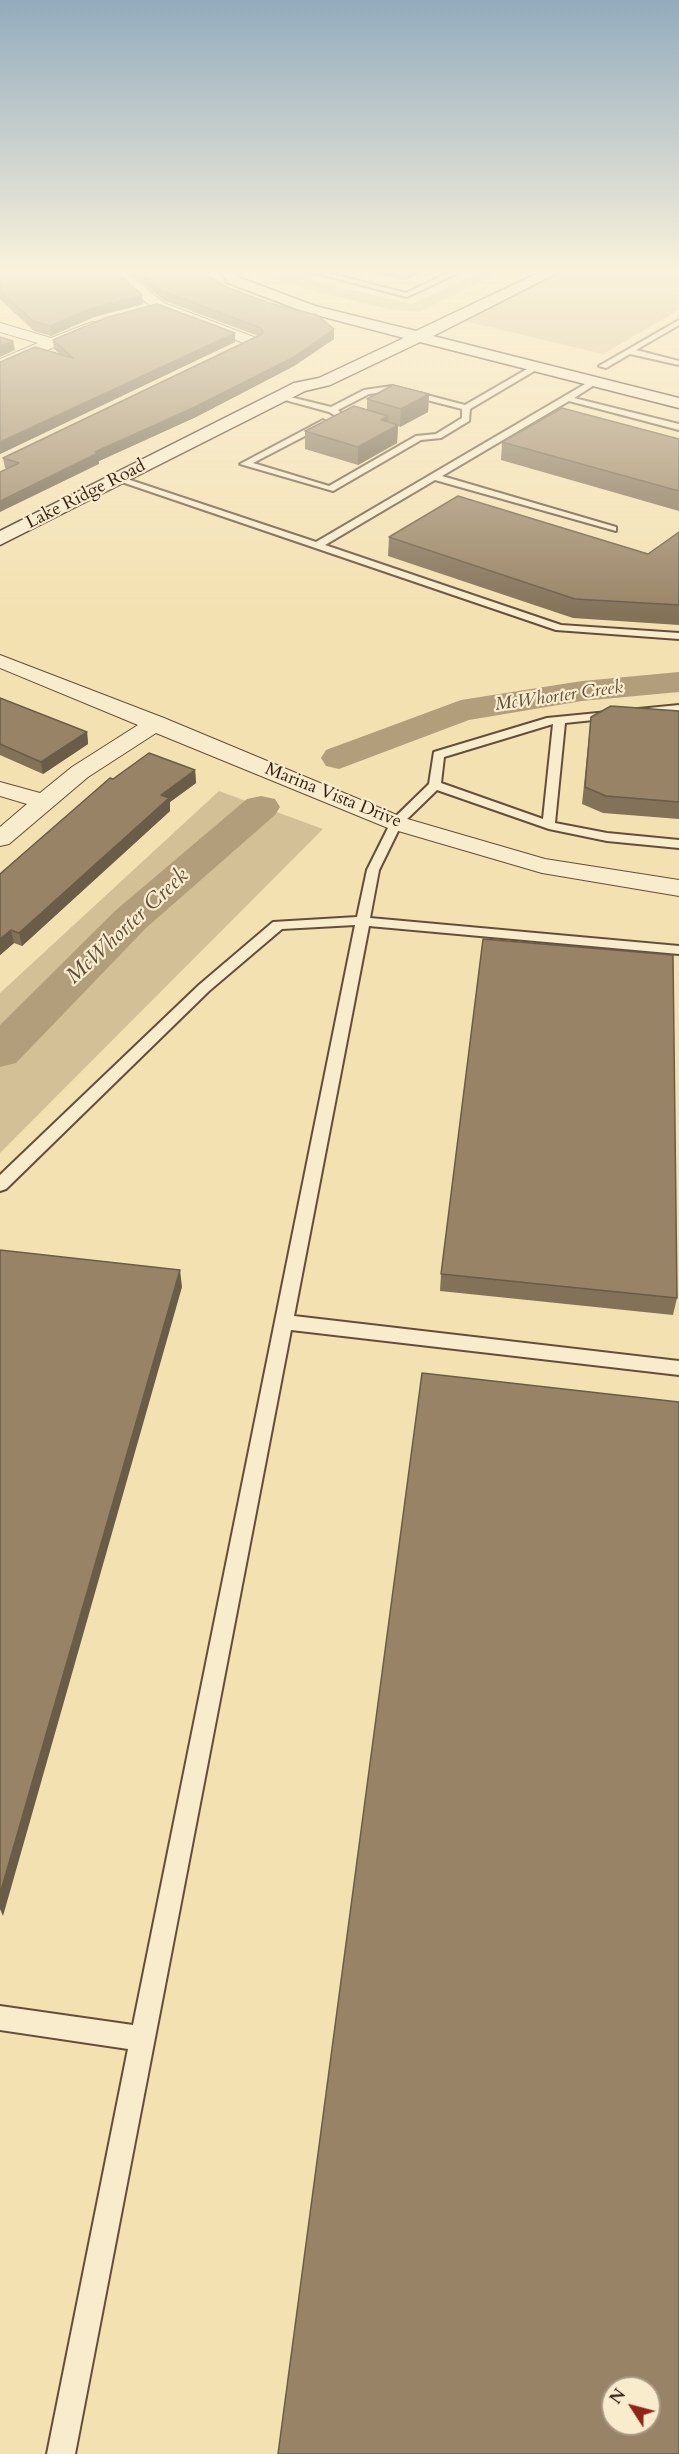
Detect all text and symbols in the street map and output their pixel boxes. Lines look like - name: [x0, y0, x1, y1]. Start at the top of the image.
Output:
- street label: Lake Ridge Road: [23, 456, 149, 534]
- water label: McWhorter Creek: [494, 677, 624, 717]
- street label: Marina Vista Drive: [262, 759, 404, 833]
- water label: McWhorter Creek: [61, 864, 195, 990]
- north arrow: [601, 2376, 661, 2436]
- text: N: [605, 2385, 631, 2409]

